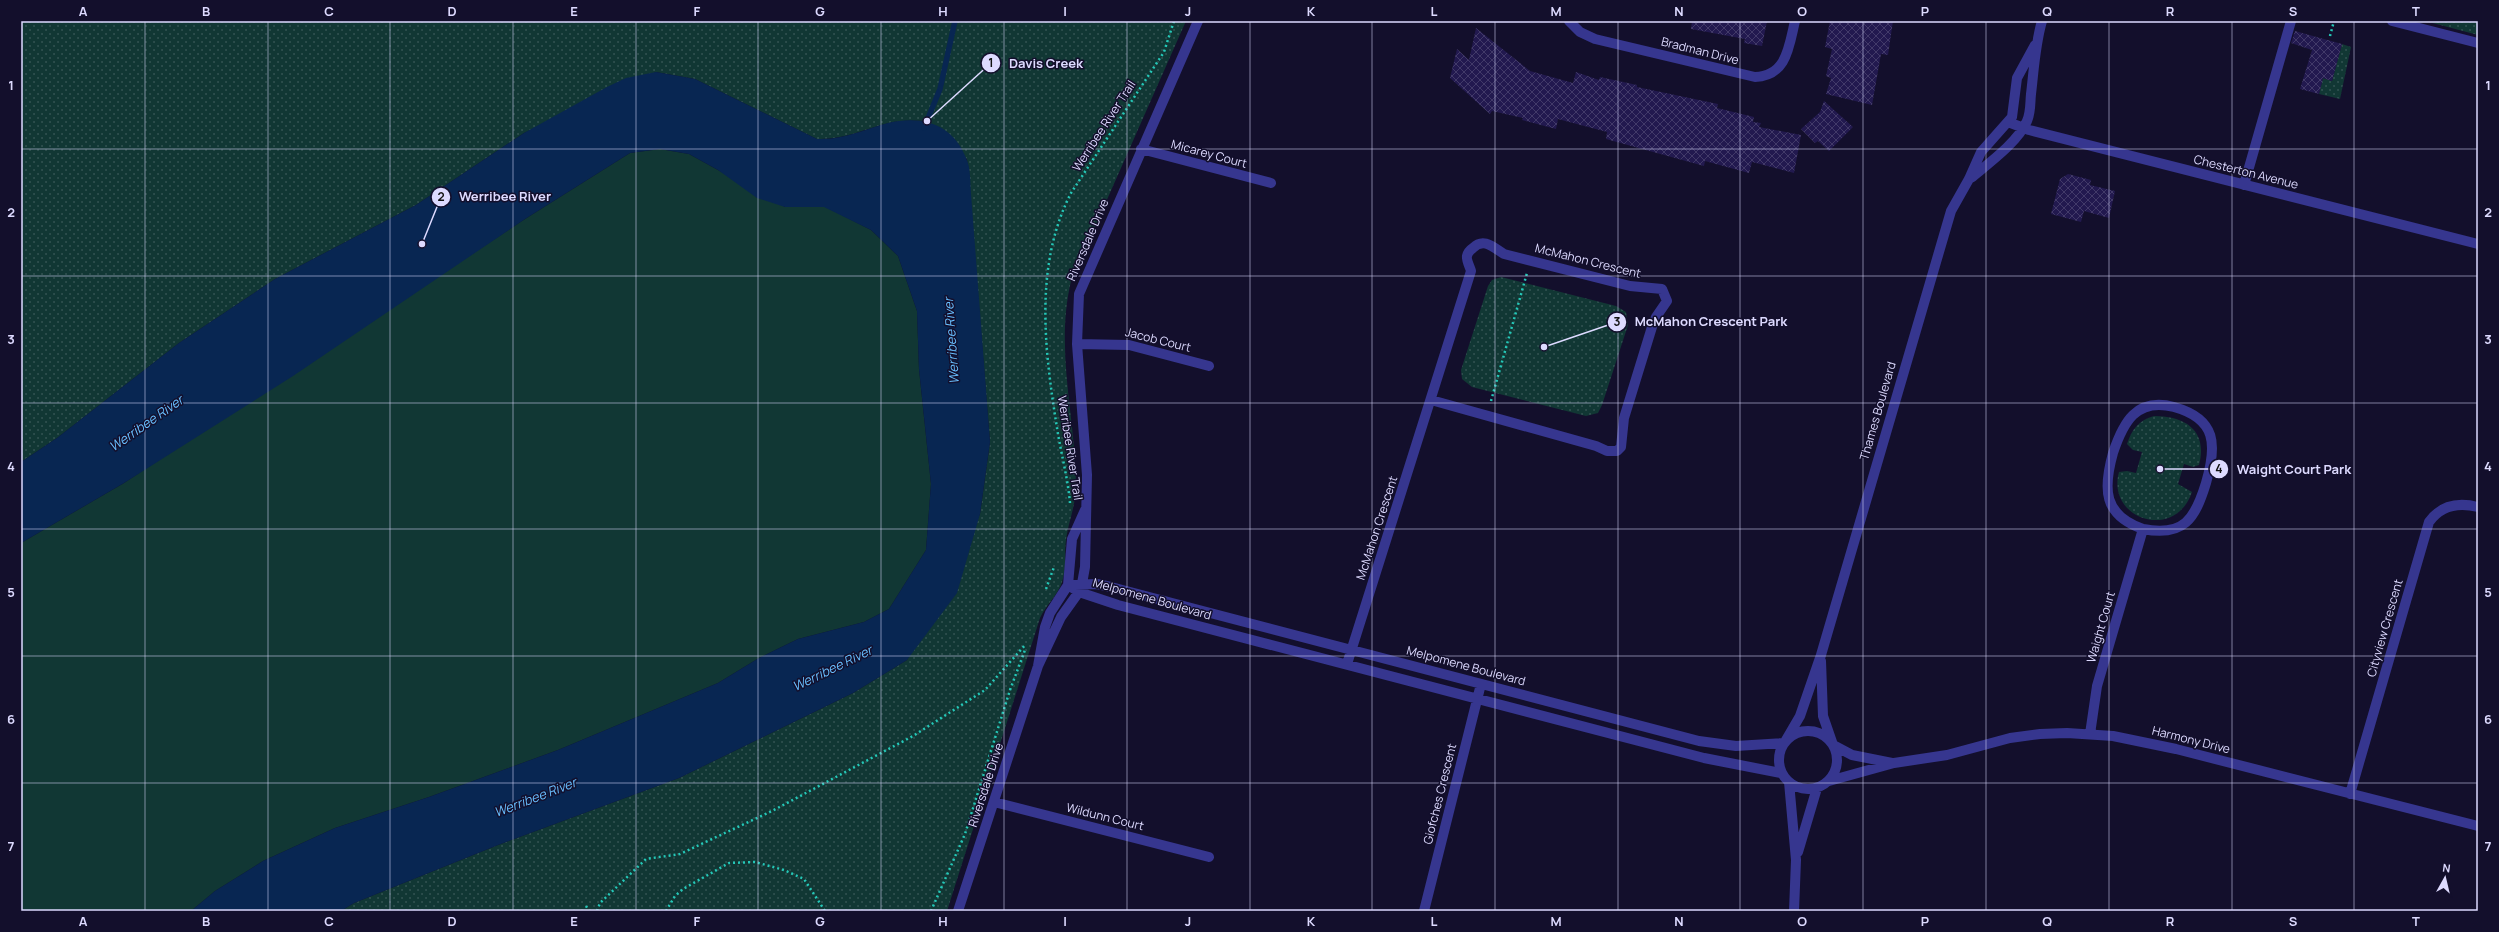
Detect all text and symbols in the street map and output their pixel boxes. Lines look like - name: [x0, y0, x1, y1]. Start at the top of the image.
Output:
- text: A: [79, 2, 88, 20]
- text: B: [202, 2, 210, 20]
- text: C: [324, 2, 334, 20]
- text: D: [447, 2, 457, 20]
- text: E: [570, 2, 578, 20]
- text: F: [694, 2, 701, 20]
- text: G: [815, 2, 825, 20]
- text: H: [938, 2, 948, 20]
- text: I: [1063, 2, 1067, 20]
- text: J: [1185, 2, 1191, 20]
- text: K: [1307, 2, 1316, 20]
- text: L: [1431, 2, 1438, 20]
- text: M: [1550, 2, 1562, 20]
- text: N: [1674, 2, 1684, 20]
- text: O: [1797, 2, 1807, 20]
- text: P: [1921, 2, 1929, 20]
- text: Q: [2042, 2, 2052, 20]
- text: R: [2166, 2, 2175, 20]
- text: S: [2289, 2, 2298, 20]
- text: T: [2412, 2, 2420, 20]
- street label: Bradman Drive: [1659, 33, 1741, 68]
- callout: Davis Creek: [981, 50, 1091, 75]
- text: 1: [988, 54, 994, 71]
- text: Davis Creek: [1009, 54, 1084, 72]
- text: 1: [8, 76, 14, 94]
- text: 1: [2485, 76, 2491, 94]
- street label: Werribee River Trail: [1068, 77, 1139, 175]
- street label: Micarey Court: [1169, 135, 1249, 172]
- street label: Chesterton Avenue: [2192, 150, 2300, 193]
- callout: Werribee River: [431, 184, 559, 209]
- text: Werribee River: [459, 187, 551, 205]
- text: 2: [437, 188, 445, 205]
- street label: Riversdale Drive: [1063, 196, 1112, 283]
- text: 2: [7, 203, 15, 221]
- text: 2: [2484, 203, 2492, 221]
- street label: McMahon Crescent: [1533, 239, 1643, 282]
- water label: Werribee River: [939, 295, 963, 385]
- callout: McMahon Crescent Park: [1607, 309, 1796, 334]
- text: McMahon Crescent Park: [1635, 312, 1788, 330]
- text: 3: [1614, 313, 1621, 330]
- street label: Jacob Court: [1123, 323, 1193, 356]
- text: 3: [7, 330, 15, 348]
- text: 3: [2484, 330, 2492, 348]
- street label: Thames Boulevard: [1855, 360, 1900, 462]
- water label: Werribee River: [105, 389, 189, 455]
- street label: Werribee River Trail: [1054, 395, 1087, 501]
- text: 4: [7, 457, 15, 475]
- callout: Waight Court Park: [2209, 457, 2360, 482]
- text: 4: [2484, 457, 2492, 475]
- text: 4: [2215, 460, 2223, 477]
- text: Waight Court Park: [2237, 460, 2352, 478]
- street label: McMahon Crescent: [1352, 473, 1401, 582]
- street label: Melpomene Boulevard: [1091, 573, 1213, 624]
- street label: Cityview Crescent: [2362, 577, 2407, 679]
- text: 5: [7, 583, 15, 601]
- text: 5: [2484, 583, 2492, 601]
- street label: Waight Court: [2082, 589, 2119, 665]
- water label: Werribee River: [789, 640, 877, 695]
- street label: Melpomene Boulevard: [1405, 641, 1527, 690]
- text: 6: [7, 710, 15, 728]
- text: 6: [2484, 710, 2492, 728]
- street label: Harmony Drive: [2150, 722, 2232, 757]
- street label: Riversdale Drive: [964, 741, 1007, 829]
- street label: Giofches Crescent: [1419, 742, 1460, 846]
- water label: Werribee River: [491, 772, 581, 821]
- street label: Wildunn Court: [1065, 799, 1146, 834]
- text: 7: [8, 837, 15, 855]
- text: 7: [2485, 837, 2492, 855]
- north arrow: [2425, 858, 2465, 898]
- text: N: [2442, 860, 2452, 876]
- text: A: [79, 912, 88, 930]
- text: B: [202, 912, 210, 930]
- text: C: [324, 912, 334, 930]
- text: D: [447, 912, 457, 930]
- text: E: [570, 912, 578, 930]
- text: F: [694, 912, 701, 930]
- text: G: [815, 912, 825, 930]
- text: H: [938, 912, 948, 930]
- text: I: [1063, 912, 1067, 930]
- text: J: [1185, 912, 1191, 930]
- text: K: [1307, 912, 1316, 930]
- text: L: [1431, 912, 1438, 930]
- text: M: [1550, 912, 1562, 930]
- text: N: [1674, 912, 1684, 930]
- text: O: [1797, 912, 1807, 930]
- text: P: [1921, 912, 1929, 930]
- text: Q: [2042, 912, 2052, 930]
- text: R: [2166, 912, 2175, 930]
- text: S: [2289, 912, 2298, 930]
- text: T: [2412, 912, 2420, 930]

